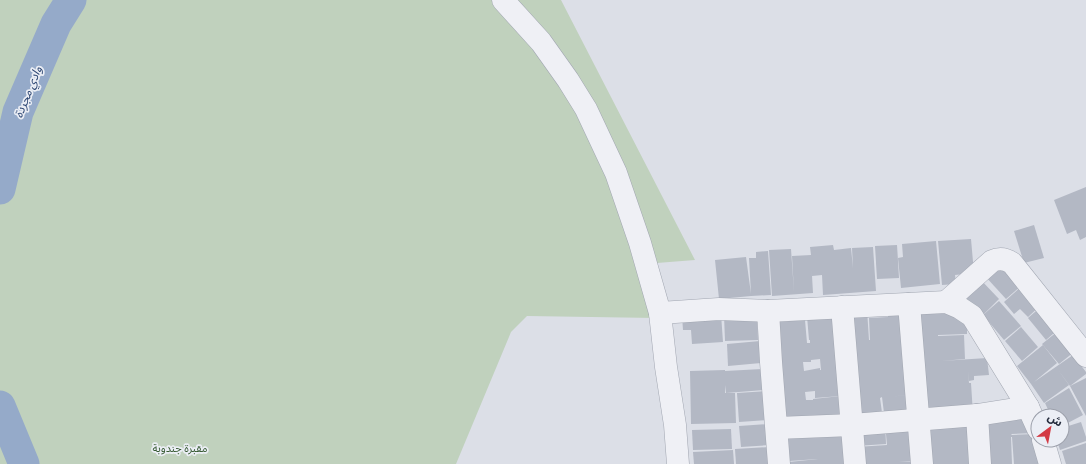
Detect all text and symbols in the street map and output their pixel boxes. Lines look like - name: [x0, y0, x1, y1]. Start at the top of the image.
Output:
- water label: وادي مجردة: [10, 63, 48, 121]
- north arrow: [1030, 408, 1070, 448]
- text: ش: [1045, 410, 1065, 429]
- park label: مقبرة جندوبة: [152, 441, 208, 455]

